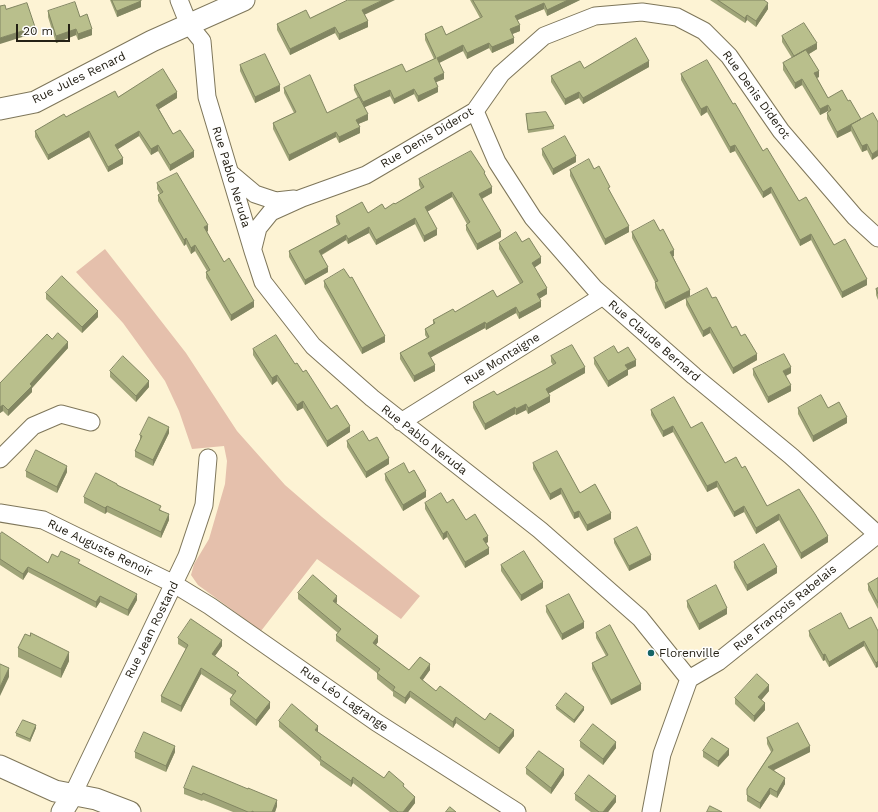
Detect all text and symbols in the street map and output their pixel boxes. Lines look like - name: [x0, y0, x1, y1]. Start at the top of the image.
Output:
- scale bar: [18, 16, 72, 42]
- text: 20 m: [23, 24, 53, 38]
- street label: Rue Denis Diderot: [719, 48, 793, 142]
- street label: Rue Jules Renard: [30, 49, 128, 107]
- street label: Rue Denis Diderot: [378, 105, 476, 171]
- street label: Rue Pablo Neruda: [209, 125, 253, 229]
- street label: Rue Claude Bernard: [605, 297, 703, 385]
- street label: Rue Montaigne: [461, 330, 543, 388]
- street label: Rue Pablo Neruda: [378, 402, 470, 478]
- street label: Rue Auguste Renoir: [45, 516, 155, 580]
- street label: Rue François Rabelais: [730, 562, 840, 654]
- street label: Rue Jean Rostand: [122, 579, 182, 681]
- place label: Florenville: [659, 646, 720, 660]
- marker: Florenville: [646, 648, 656, 658]
- street label: Rue Léo Lagrange: [297, 663, 391, 735]

